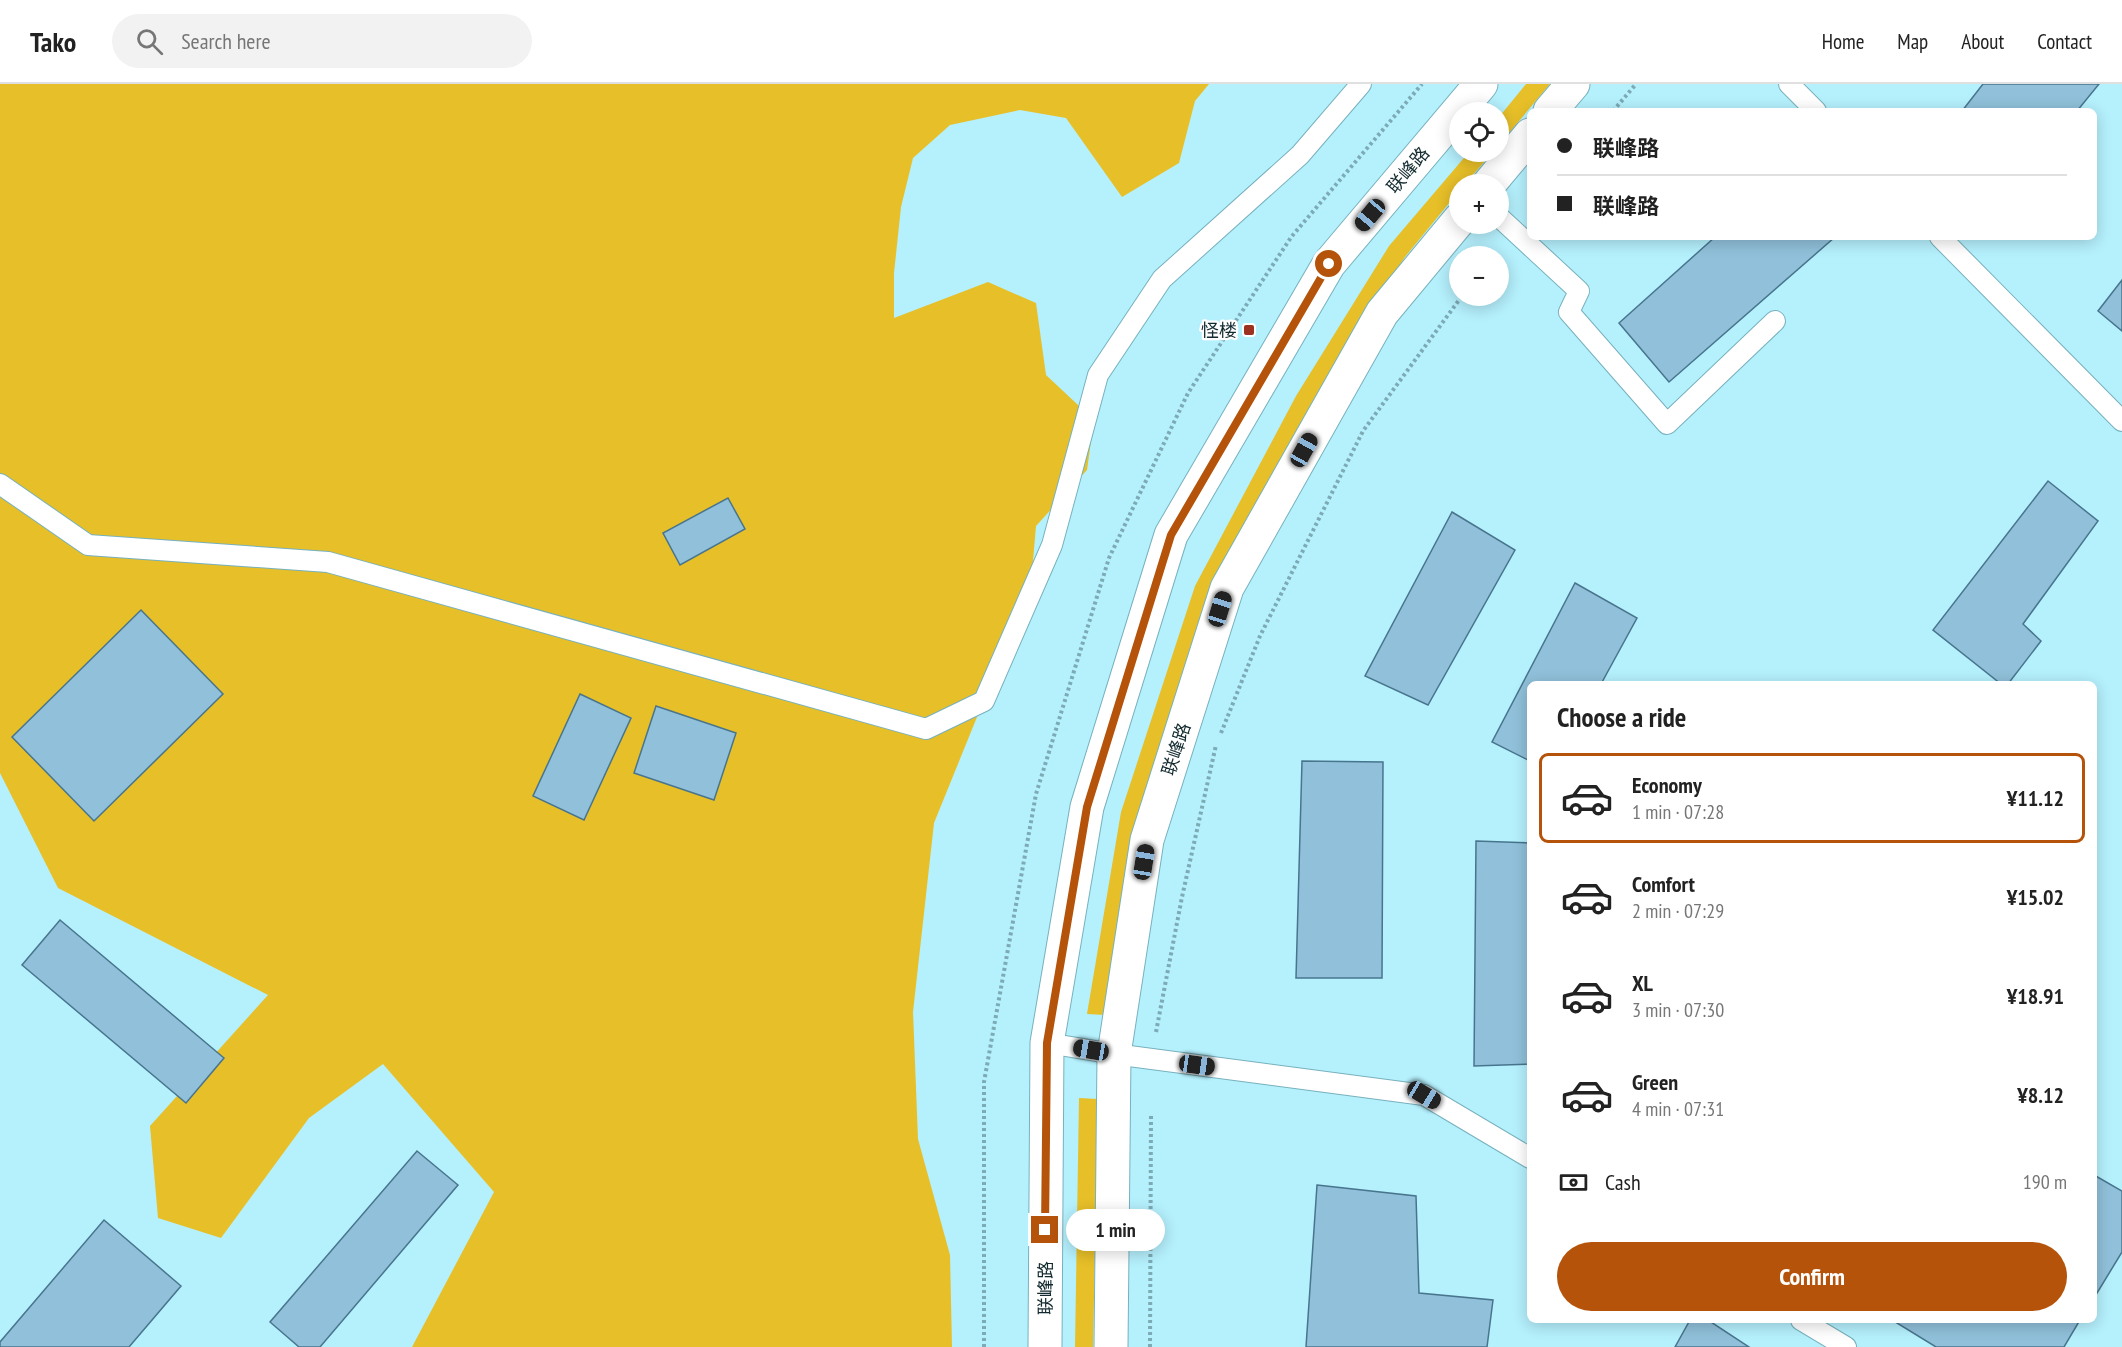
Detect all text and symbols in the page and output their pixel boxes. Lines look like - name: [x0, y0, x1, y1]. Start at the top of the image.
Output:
- search box: [112, 14, 532, 68]
- text: Tako: [30, 23, 76, 60]
- icon: search: [133, 25, 166, 58]
- text: Search here: [181, 27, 271, 55]
- text: Home: [1822, 28, 1864, 55]
- text: Map: [1897, 28, 1928, 55]
- text: About: [1961, 28, 2004, 55]
- text: Contact: [2037, 28, 2092, 55]
- map controls: [1449, 102, 1509, 306]
- button: locate: [1449, 102, 1509, 162]
- text: 联峰路: [1593, 134, 1659, 162]
- street label: 联峰路: [1382, 142, 1434, 198]
- button: +: [1449, 174, 1509, 234]
- text: 联峰路: [1593, 192, 1659, 220]
- car: [1352, 195, 1388, 235]
- button: −: [1449, 246, 1509, 306]
- route start: [1315, 250, 1342, 277]
- place label: 怪楼: [1201, 319, 1237, 342]
- marker: 怪楼: [1242, 323, 1256, 337]
- car: [1287, 430, 1321, 470]
- car: [1206, 589, 1234, 629]
- text: Choose a ride: [1557, 700, 1686, 734]
- street label: 联峰路: [1157, 720, 1195, 778]
- icon: car: [1560, 771, 1614, 825]
- text: Economy: [1632, 771, 1702, 799]
- text: ¥11.12: [2007, 784, 2064, 812]
- text: 1 min · 07:28: [1632, 799, 1724, 825]
- car: [1132, 843, 1156, 881]
- icon: car: [1560, 870, 1614, 924]
- text: Comfort: [1632, 870, 1695, 898]
- text: ¥15.02: [2007, 883, 2064, 911]
- text: 2 min · 07:29: [1632, 898, 1724, 924]
- icon: car: [1560, 969, 1614, 1023]
- text: XL: [1632, 969, 1653, 997]
- text: ¥18.91: [2007, 982, 2064, 1010]
- text: 3 min · 07:30: [1632, 997, 1724, 1023]
- car: [1072, 1038, 1110, 1062]
- car: [1178, 1054, 1216, 1076]
- icon: car: [1560, 1068, 1614, 1122]
- text: Green: [1632, 1068, 1678, 1096]
- car: [1404, 1078, 1444, 1112]
- text: ¥8.12: [2017, 1081, 2064, 1109]
- text: 4 min · 07:31: [1632, 1096, 1724, 1122]
- icon: cash: [1557, 1166, 1590, 1199]
- text: Cash: [1605, 1168, 1641, 1196]
- text: 190 m: [2023, 1169, 2067, 1195]
- callout: 1 min: [1066, 1209, 1165, 1251]
- route end: [1031, 1216, 1058, 1243]
- text: 1 min: [1095, 1217, 1136, 1243]
- button: Confirm: [1557, 1242, 2067, 1311]
- street label: 联峰路: [1034, 1261, 1057, 1315]

